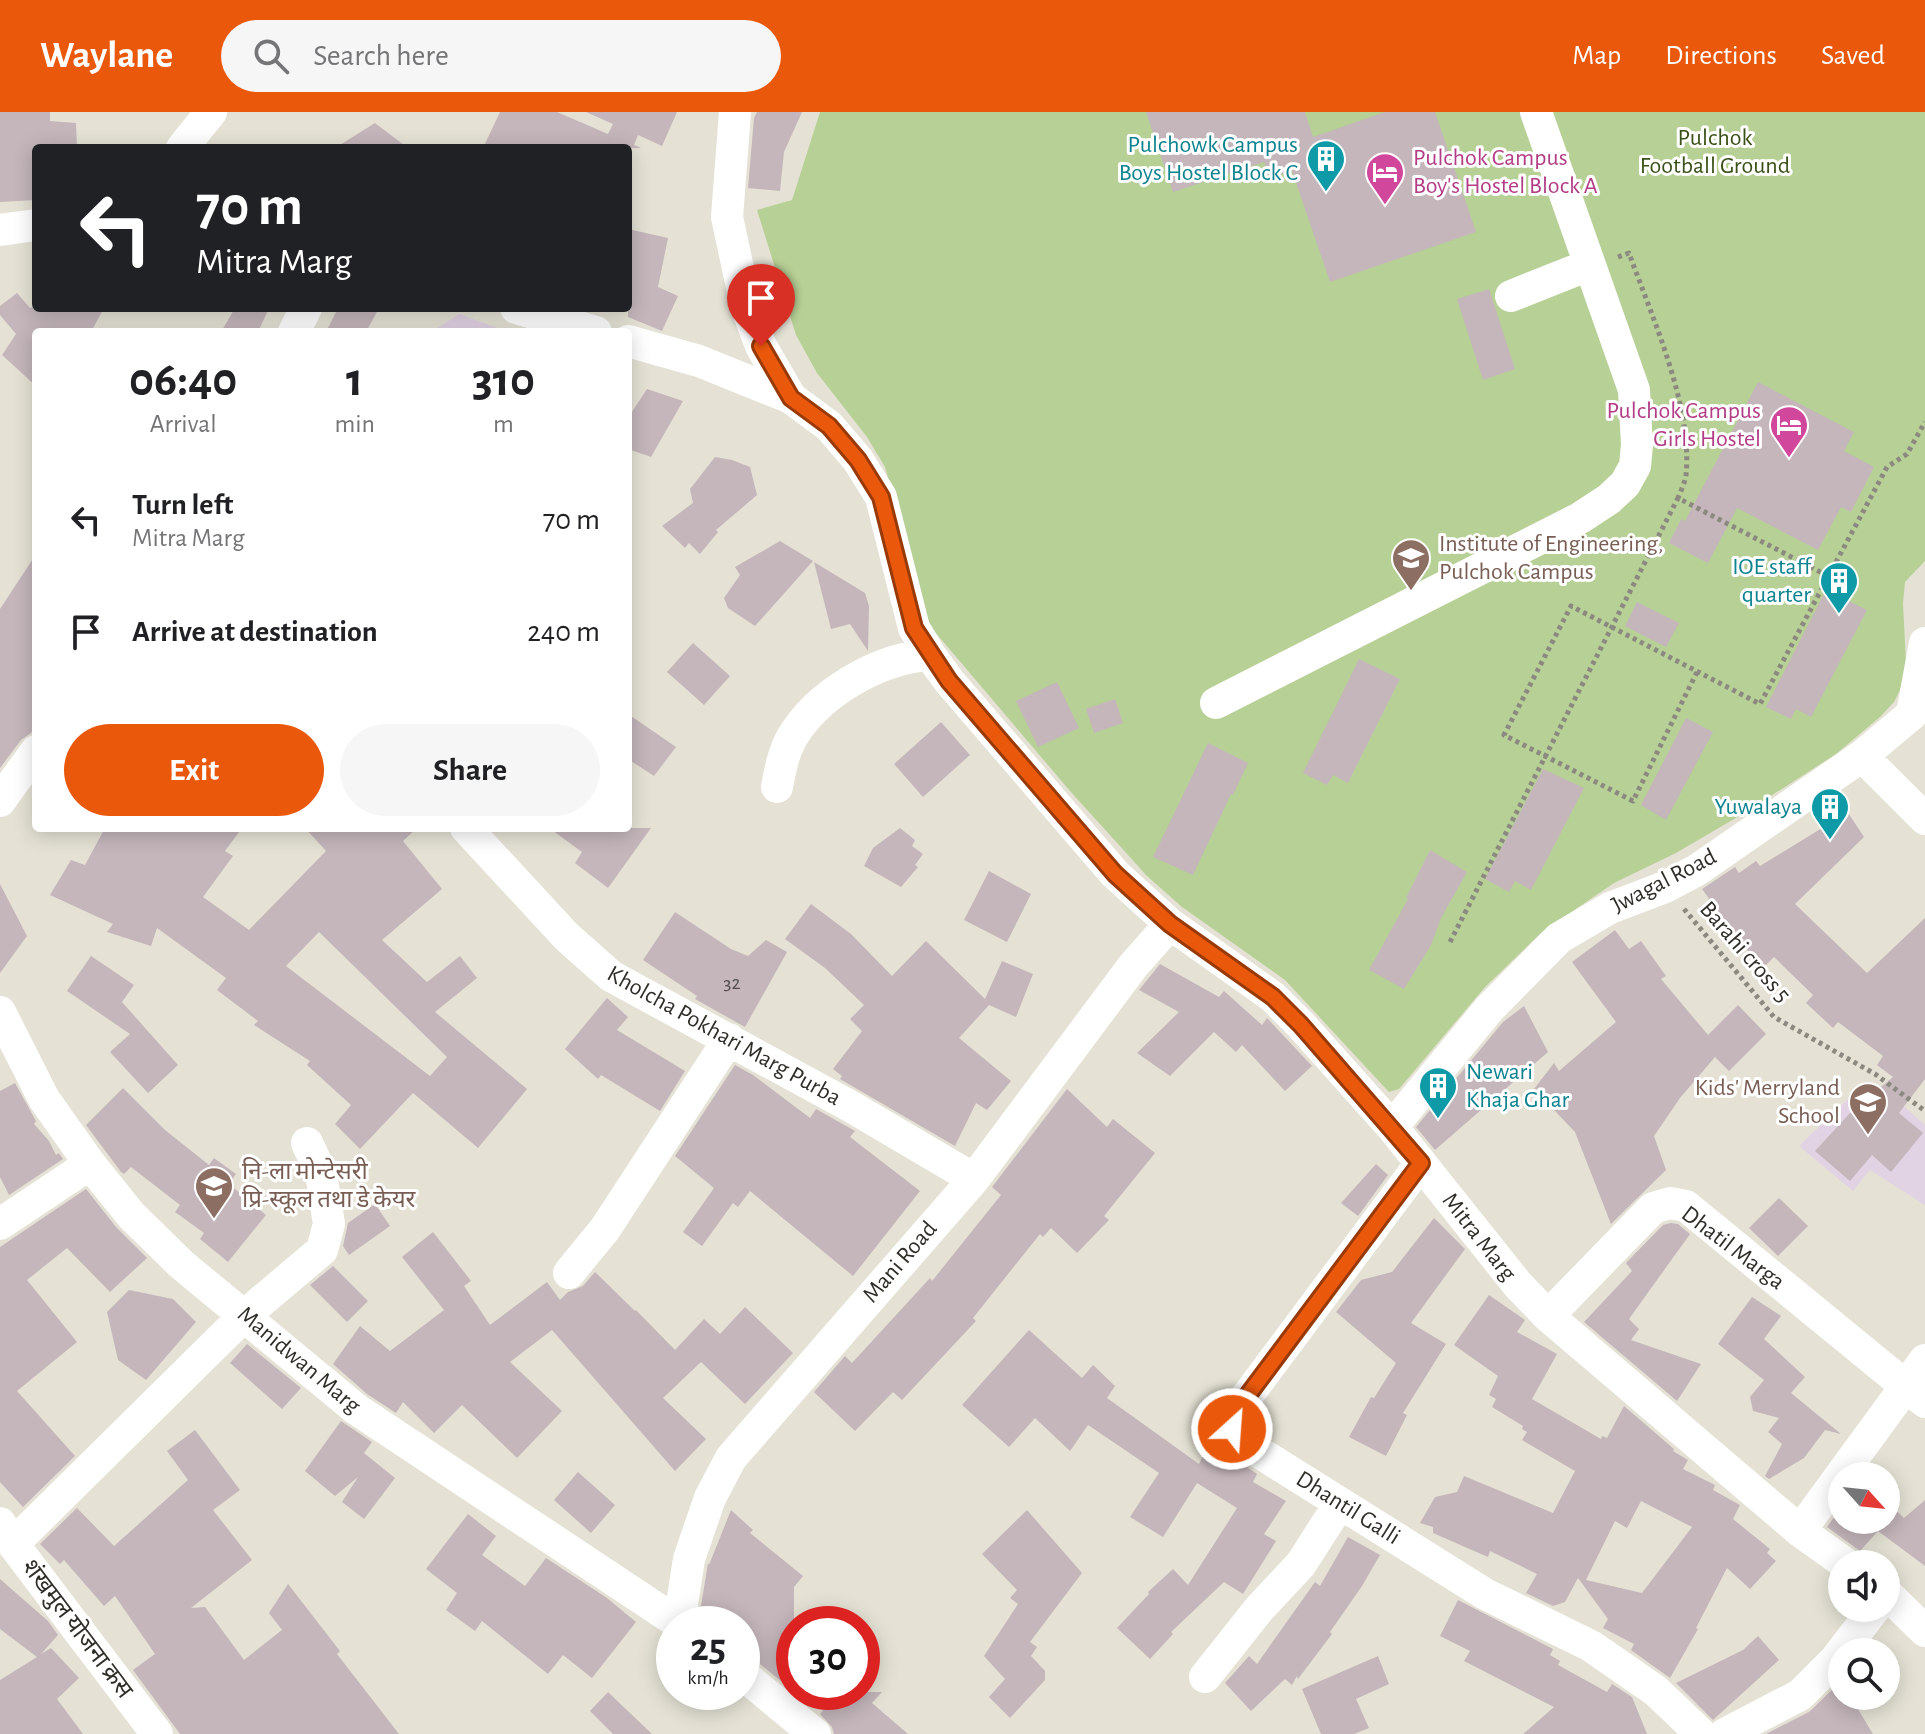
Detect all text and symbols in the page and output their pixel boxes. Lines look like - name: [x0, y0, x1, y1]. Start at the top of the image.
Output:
- search box: [221, 20, 781, 92]
- icon: search: [249, 34, 293, 78]
- text: Waylane: [40, 37, 173, 75]
- text: Search here: [313, 41, 449, 71]
- text: Map: [1572, 42, 1621, 70]
- text: Directions: [1665, 42, 1777, 70]
- text: Saved: [1821, 42, 1885, 70]
- park label: Pulchok Football Ground: [1640, 126, 1790, 178]
- place label: Pulchowk Campus Boys Hostel Block C: [1119, 133, 1298, 185]
- building icon: Pulchowk Campus Boys Hostel Block C: [1305, 138, 1347, 193]
- place label: Pulchok Campus Boy's Hostel Block A: [1413, 146, 1598, 198]
- hotel icon: Pulchok Campus Boy's Hostel Block A: [1364, 151, 1406, 206]
- icon: left: [64, 176, 168, 280]
- text: 70 m: [196, 179, 303, 235]
- text: Mitra Marg: [196, 244, 352, 280]
- pin: [727, 264, 795, 346]
- icon: arrive: [739, 276, 783, 320]
- text: 06:40: [129, 357, 237, 405]
- text: 1: [346, 357, 363, 405]
- text: 310: [472, 357, 535, 405]
- place label: Pulchok Campus Girls Hostel: [1606, 399, 1761, 451]
- hotel icon: Pulchok Campus Girls Hostel: [1768, 404, 1810, 459]
- text: Arrival: [150, 411, 217, 437]
- text: min: [334, 411, 375, 437]
- text: m: [493, 411, 514, 437]
- text: Turn left: [132, 490, 233, 520]
- icon: left: [64, 498, 108, 542]
- text: 70 m: [543, 505, 600, 535]
- text: Mitra Marg: [132, 525, 245, 551]
- place label: Institute of Engineering, Pulchok Campus: [1439, 532, 1664, 584]
- school or university icon: Institute of Engineering, Pulchok Campus: [1390, 537, 1432, 592]
- place label: IOE staff quarter: [1732, 555, 1813, 607]
- building icon: IOE staff quarter: [1818, 560, 1860, 615]
- icon: arrive: [64, 610, 108, 654]
- text: Arrive at destination: [132, 617, 378, 647]
- text: 240 m: [527, 617, 600, 647]
- button: Exit: [64, 724, 324, 816]
- button: Share: [340, 724, 600, 816]
- building icon: Yuwalaya: [1809, 786, 1851, 841]
- place label: Yuwalaya: [1714, 795, 1802, 819]
- street label: Jwagal Road: [1608, 845, 1720, 917]
- street label: Barahi cross 5: [1695, 897, 1795, 1007]
- street label: Kholcha Pokhari Marg Purba: [603, 962, 845, 1110]
- house number: 32: [723, 973, 741, 993]
- place label: Newari Khaja Ghar: [1466, 1060, 1570, 1112]
- building icon: Newari Khaja Ghar: [1417, 1065, 1459, 1120]
- place label: Kids' Merryland School: [1695, 1076, 1840, 1128]
- school or university icon: Kids' Merryland School: [1847, 1081, 1889, 1136]
- place label: नि-ला मोन्टेसरी प्रि-स्कूल तथा डे केयर: [242, 1157, 417, 1214]
- school or university icon: नि-ला मोन्टेसरी प्रि-स्कूल तथा डे केयर: [193, 1165, 235, 1220]
- street label: Mitra Marg: [1438, 1189, 1521, 1286]
- street label: Dhatil Marga: [1677, 1202, 1789, 1294]
- street label: Mani Road: [858, 1217, 942, 1307]
- street label: Manidwan Marg: [233, 1302, 365, 1418]
- position arrow: [1190, 1387, 1274, 1471]
- north arrow: [1828, 1462, 1900, 1534]
- map controls: [1828, 1462, 1900, 1710]
- street label: Dhantil Galli: [1292, 1467, 1404, 1549]
- button: sound: [1828, 1550, 1900, 1622]
- street label: शंखमुल योजना क्रस: [16, 1553, 140, 1705]
- speed limit sign: 30: [776, 1606, 880, 1710]
- text: 25: [690, 1628, 726, 1668]
- button: search: [1828, 1638, 1900, 1710]
- text: km/h: [687, 1668, 729, 1688]

